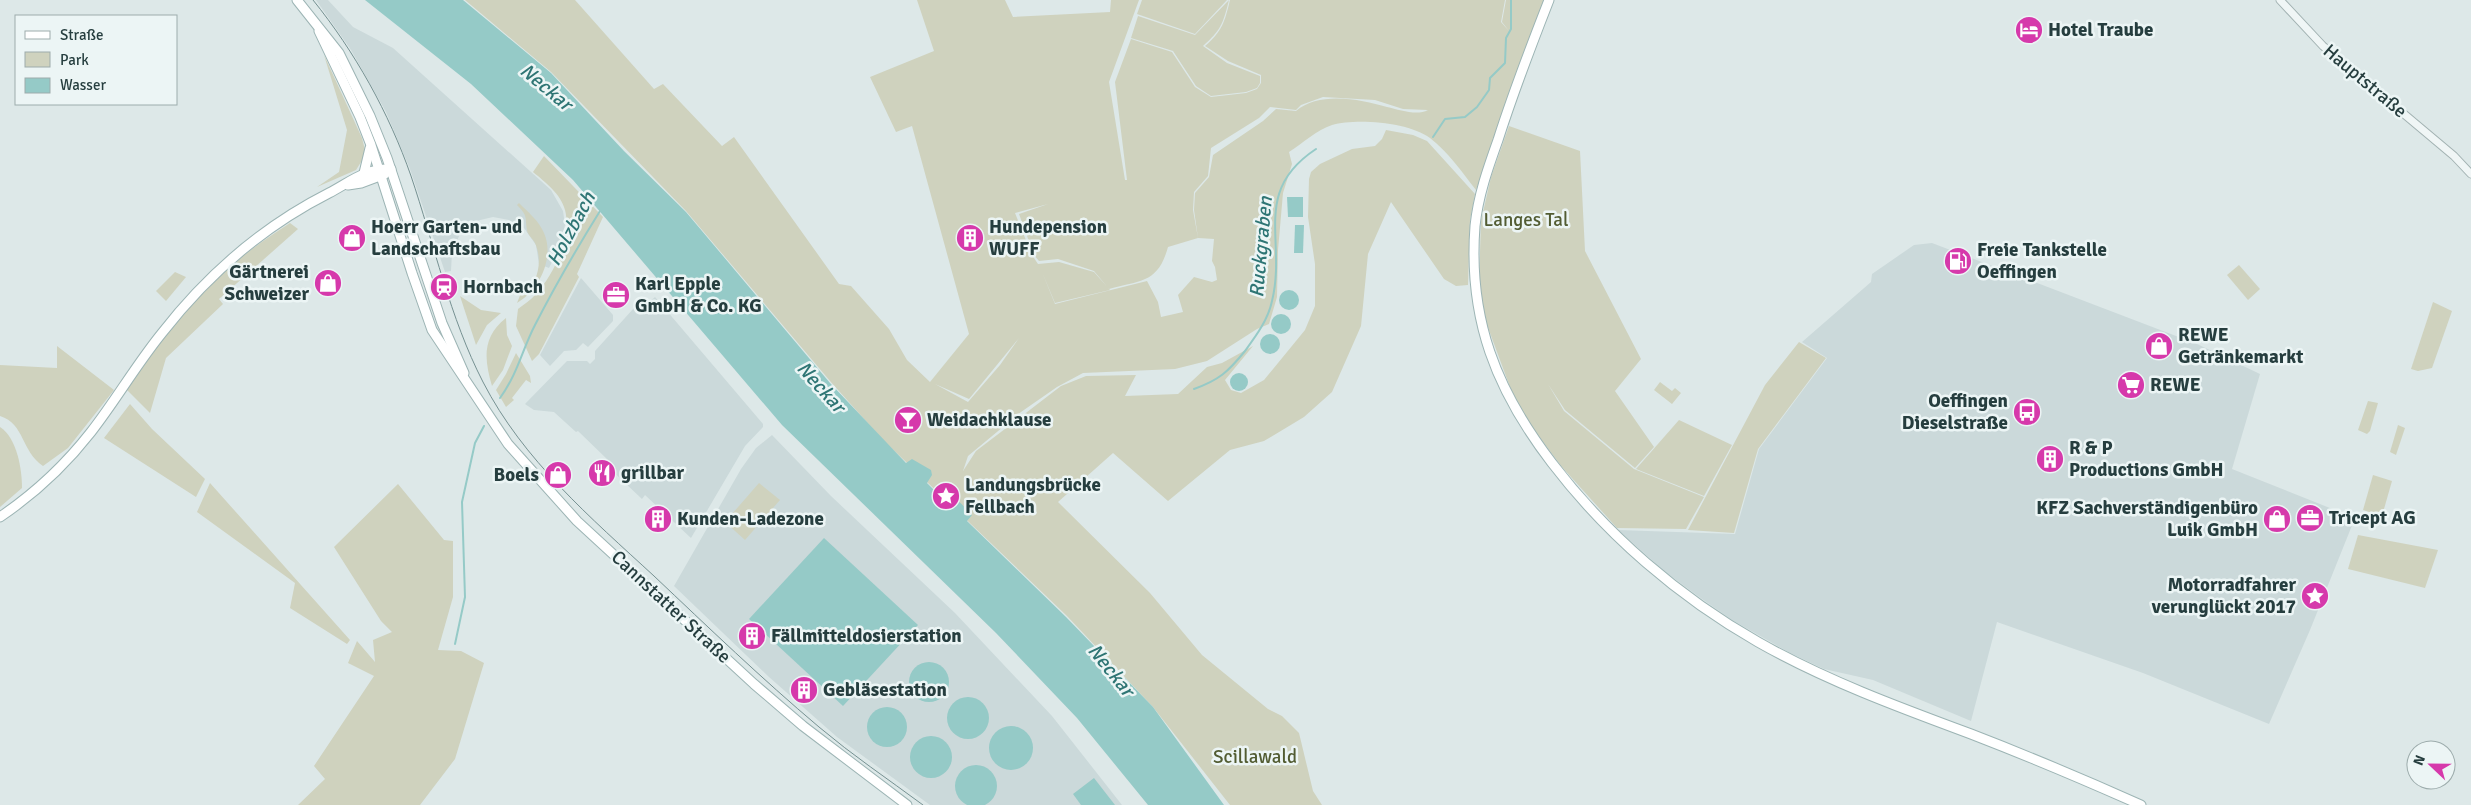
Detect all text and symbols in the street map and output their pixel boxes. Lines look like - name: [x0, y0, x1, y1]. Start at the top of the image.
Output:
- legend: [15, 15, 178, 105]
- hotel icon: Hotel Traube: [2014, 15, 2044, 45]
- place label: Hotel Traube: [2048, 18, 2153, 42]
- text: Straße: [60, 26, 104, 44]
- street label: Hauptstraße: [2318, 39, 2412, 123]
- text: Park: [60, 51, 89, 69]
- water label: Neckar: [515, 58, 579, 118]
- text: Wasser: [60, 76, 106, 94]
- water label: Holzbach: [541, 187, 601, 270]
- water label: Ruckgraben: [1244, 194, 1278, 298]
- park label: Langes Tal: [1484, 208, 1568, 232]
- place label: Hoerr Garten- und Landschaftsbau: [371, 215, 522, 261]
- place label: Hundepension WUFF: [989, 215, 1107, 261]
- shop icon: Hoerr Garten- und Landschaftsbau: [337, 223, 367, 253]
- building icon: Hundepension WUFF: [955, 223, 985, 253]
- place label: Freie Tankstelle Oeffingen: [1977, 238, 2107, 284]
- fuel station icon: Freie Tankstelle Oeffingen: [1943, 246, 1973, 276]
- place label: Gärtnerei Schweizer: [225, 260, 309, 306]
- shop icon: Gärtnerei Schweizer: [313, 268, 343, 298]
- station icon: Hornbach: [429, 272, 459, 302]
- place label: Karl Epple GmbH & Co. KG: [635, 272, 762, 318]
- place label: Hornbach: [463, 275, 543, 299]
- office icon: Karl Epple GmbH & Co. KG: [601, 280, 631, 310]
- place label: REWE Getränkemarkt: [2178, 323, 2303, 369]
- shop icon: REWE Getränkemarkt: [2144, 331, 2174, 361]
- water label: Neckar: [791, 356, 852, 420]
- supermarket icon: REWE: [2116, 370, 2146, 400]
- place label: REWE: [2150, 373, 2201, 397]
- place label: Oeffingen Dieselstraße: [1902, 389, 2008, 435]
- bus stop icon: Oeffingen Dieselstraße: [2012, 397, 2042, 427]
- bar icon: Weidachklause: [893, 405, 923, 435]
- place label: Weidachklause: [927, 408, 1052, 432]
- place label: R & P Productions GmbH: [2069, 436, 2223, 482]
- building icon: R & P Productions GmbH: [2035, 444, 2065, 474]
- restaurant icon: grillbar: [587, 458, 617, 488]
- shop icon: Boels: [543, 460, 573, 490]
- place label: grillbar: [621, 461, 684, 485]
- place label: Boels: [494, 463, 539, 487]
- place label: Landungsbrücke Fellbach: [965, 473, 1101, 519]
- place icon: Landungsbrücke Fellbach: [931, 481, 961, 511]
- place label: KFZ Sachverständigenbüro Luik GmbH: [2036, 496, 2258, 542]
- office icon: Tricept AG: [2295, 503, 2325, 533]
- building icon: Kunden-Ladezone: [643, 504, 673, 534]
- shop icon: KFZ Sachverständigenbüro Luik GmbH: [2262, 504, 2292, 534]
- place label: Tricept AG: [2329, 506, 2416, 530]
- place label: Kunden-Ladezone: [677, 507, 824, 531]
- street label: Cannstatter Straße: [606, 545, 736, 669]
- place label: Motorradfahrer verunglückt 2017: [2151, 573, 2296, 619]
- place icon: Motorradfahrer verunglückt 2017: [2300, 581, 2330, 611]
- building icon: Fällmitteldosierstation: [737, 621, 767, 651]
- place label: Fällmitteldosierstation: [771, 624, 962, 648]
- water label: Neckar: [1082, 639, 1141, 703]
- building icon: Gebläsestation: [789, 675, 819, 705]
- place label: Gebläsestation: [823, 678, 947, 702]
- north arrow: [2406, 740, 2456, 790]
- park label: Scillawald: [1213, 745, 1297, 769]
- text: N: [2410, 753, 2429, 768]

